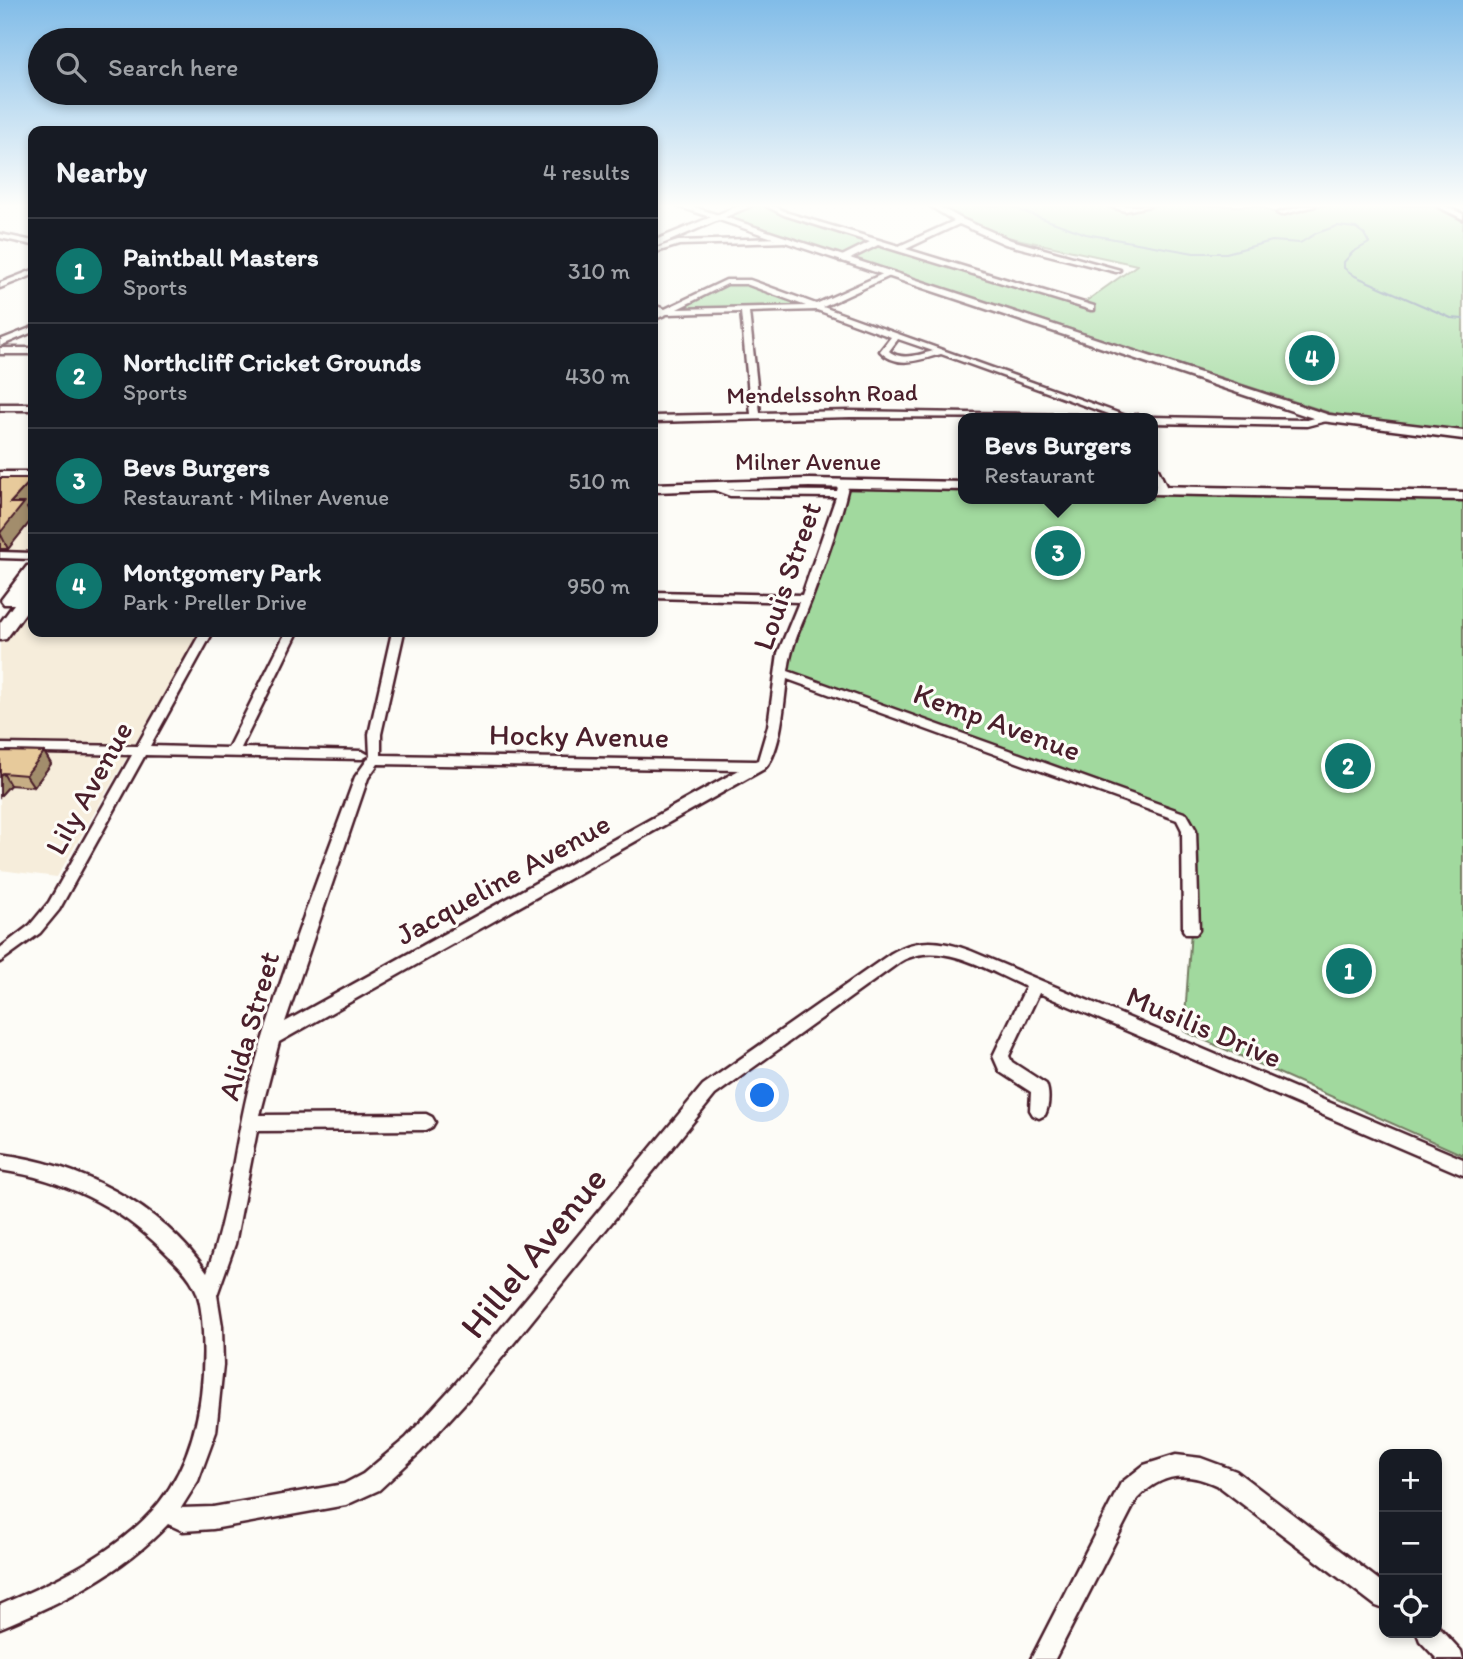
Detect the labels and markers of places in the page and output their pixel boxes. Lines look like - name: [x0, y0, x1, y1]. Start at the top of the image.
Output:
- pin: 4: [1289, 332, 1335, 384]
- pin: 3: [1035, 527, 1081, 579]
- pin: 2: [1325, 740, 1371, 792]
- pin: 1: [1326, 945, 1372, 997]

